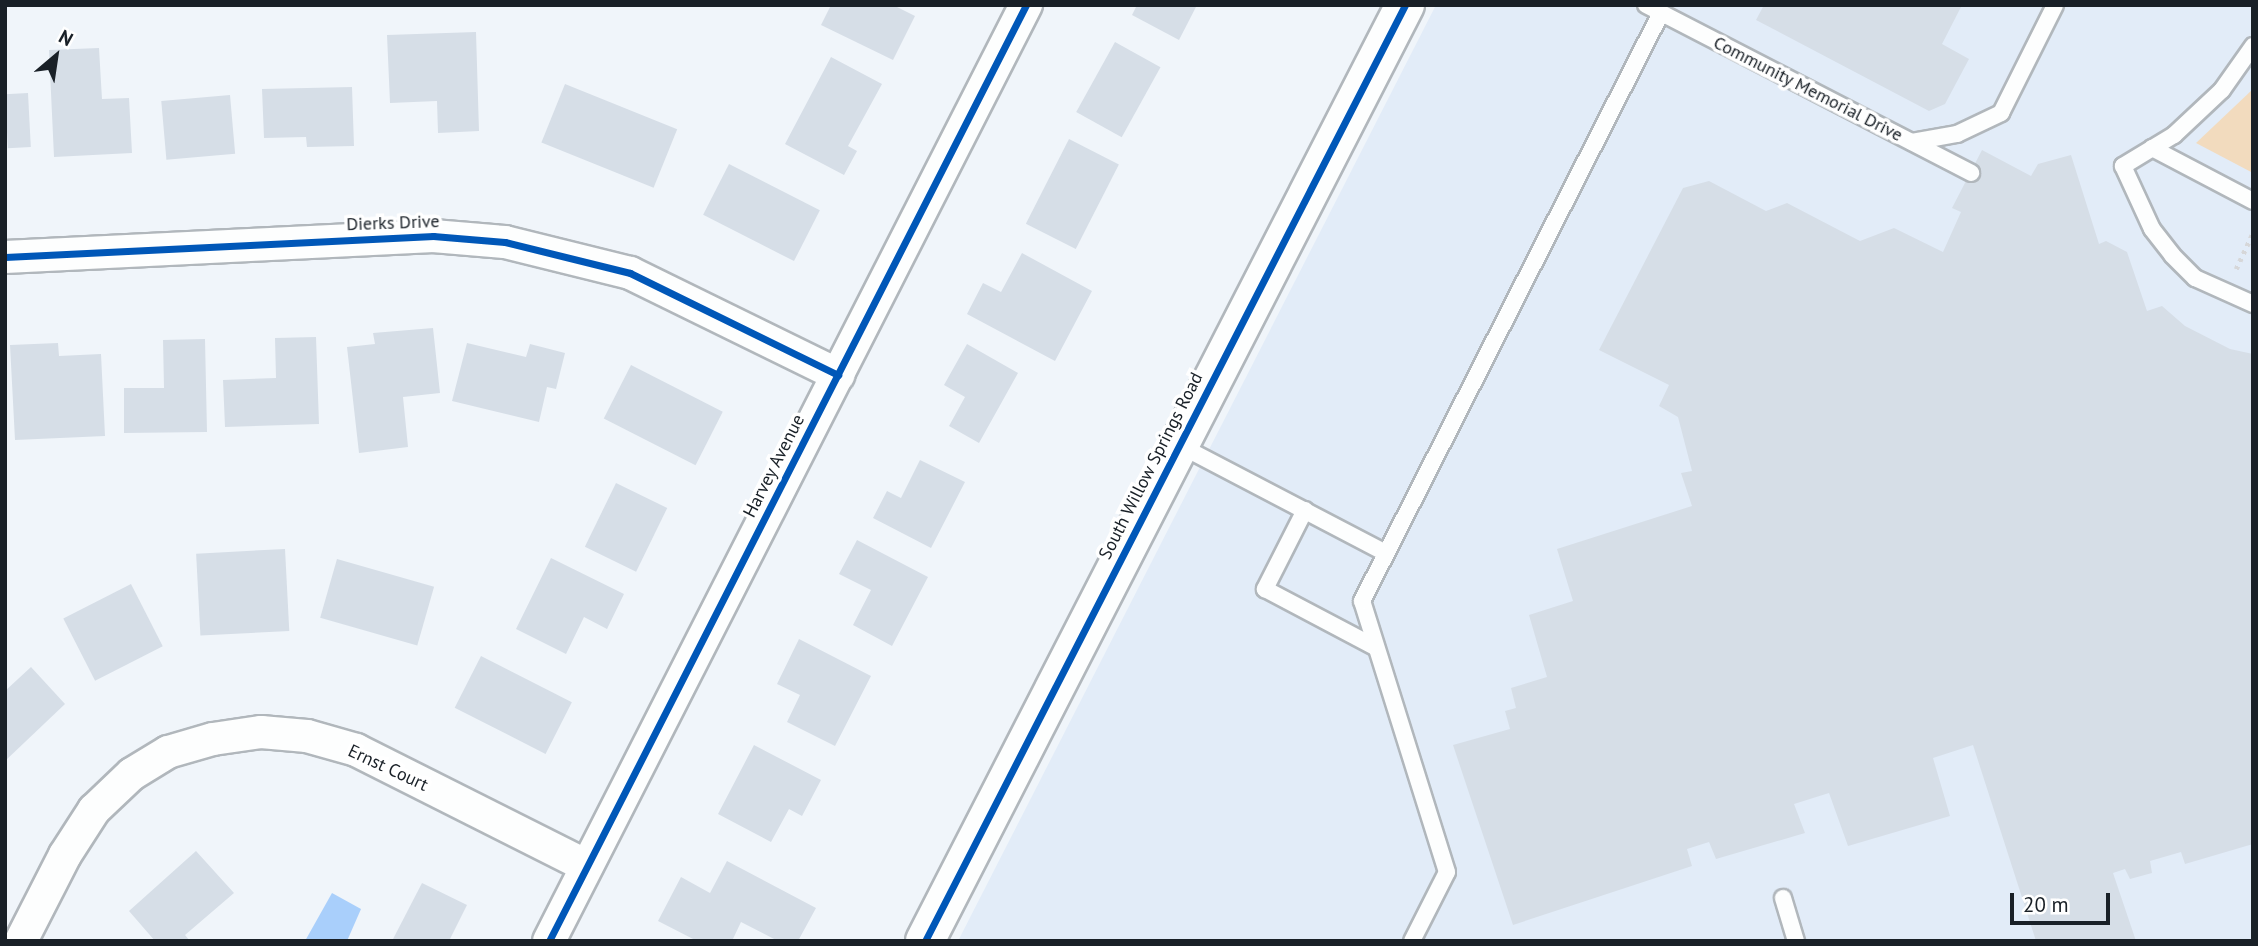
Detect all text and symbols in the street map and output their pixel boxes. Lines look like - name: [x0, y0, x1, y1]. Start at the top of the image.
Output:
- north arrow: [21, 21, 91, 91]
- text: N: [55, 24, 77, 51]
- street label: Community Memorial Drive: [1709, 32, 1907, 146]
- street label: Dierks Drive: [346, 211, 440, 235]
- street label: South Willow Springs Road: [1094, 369, 1208, 563]
- street label: Harvey Avenue: [739, 410, 809, 522]
- street label: Ernst Court: [345, 740, 431, 796]
- scale bar: [2013, 880, 2113, 924]
- text: 20 m: [2023, 891, 2069, 918]

